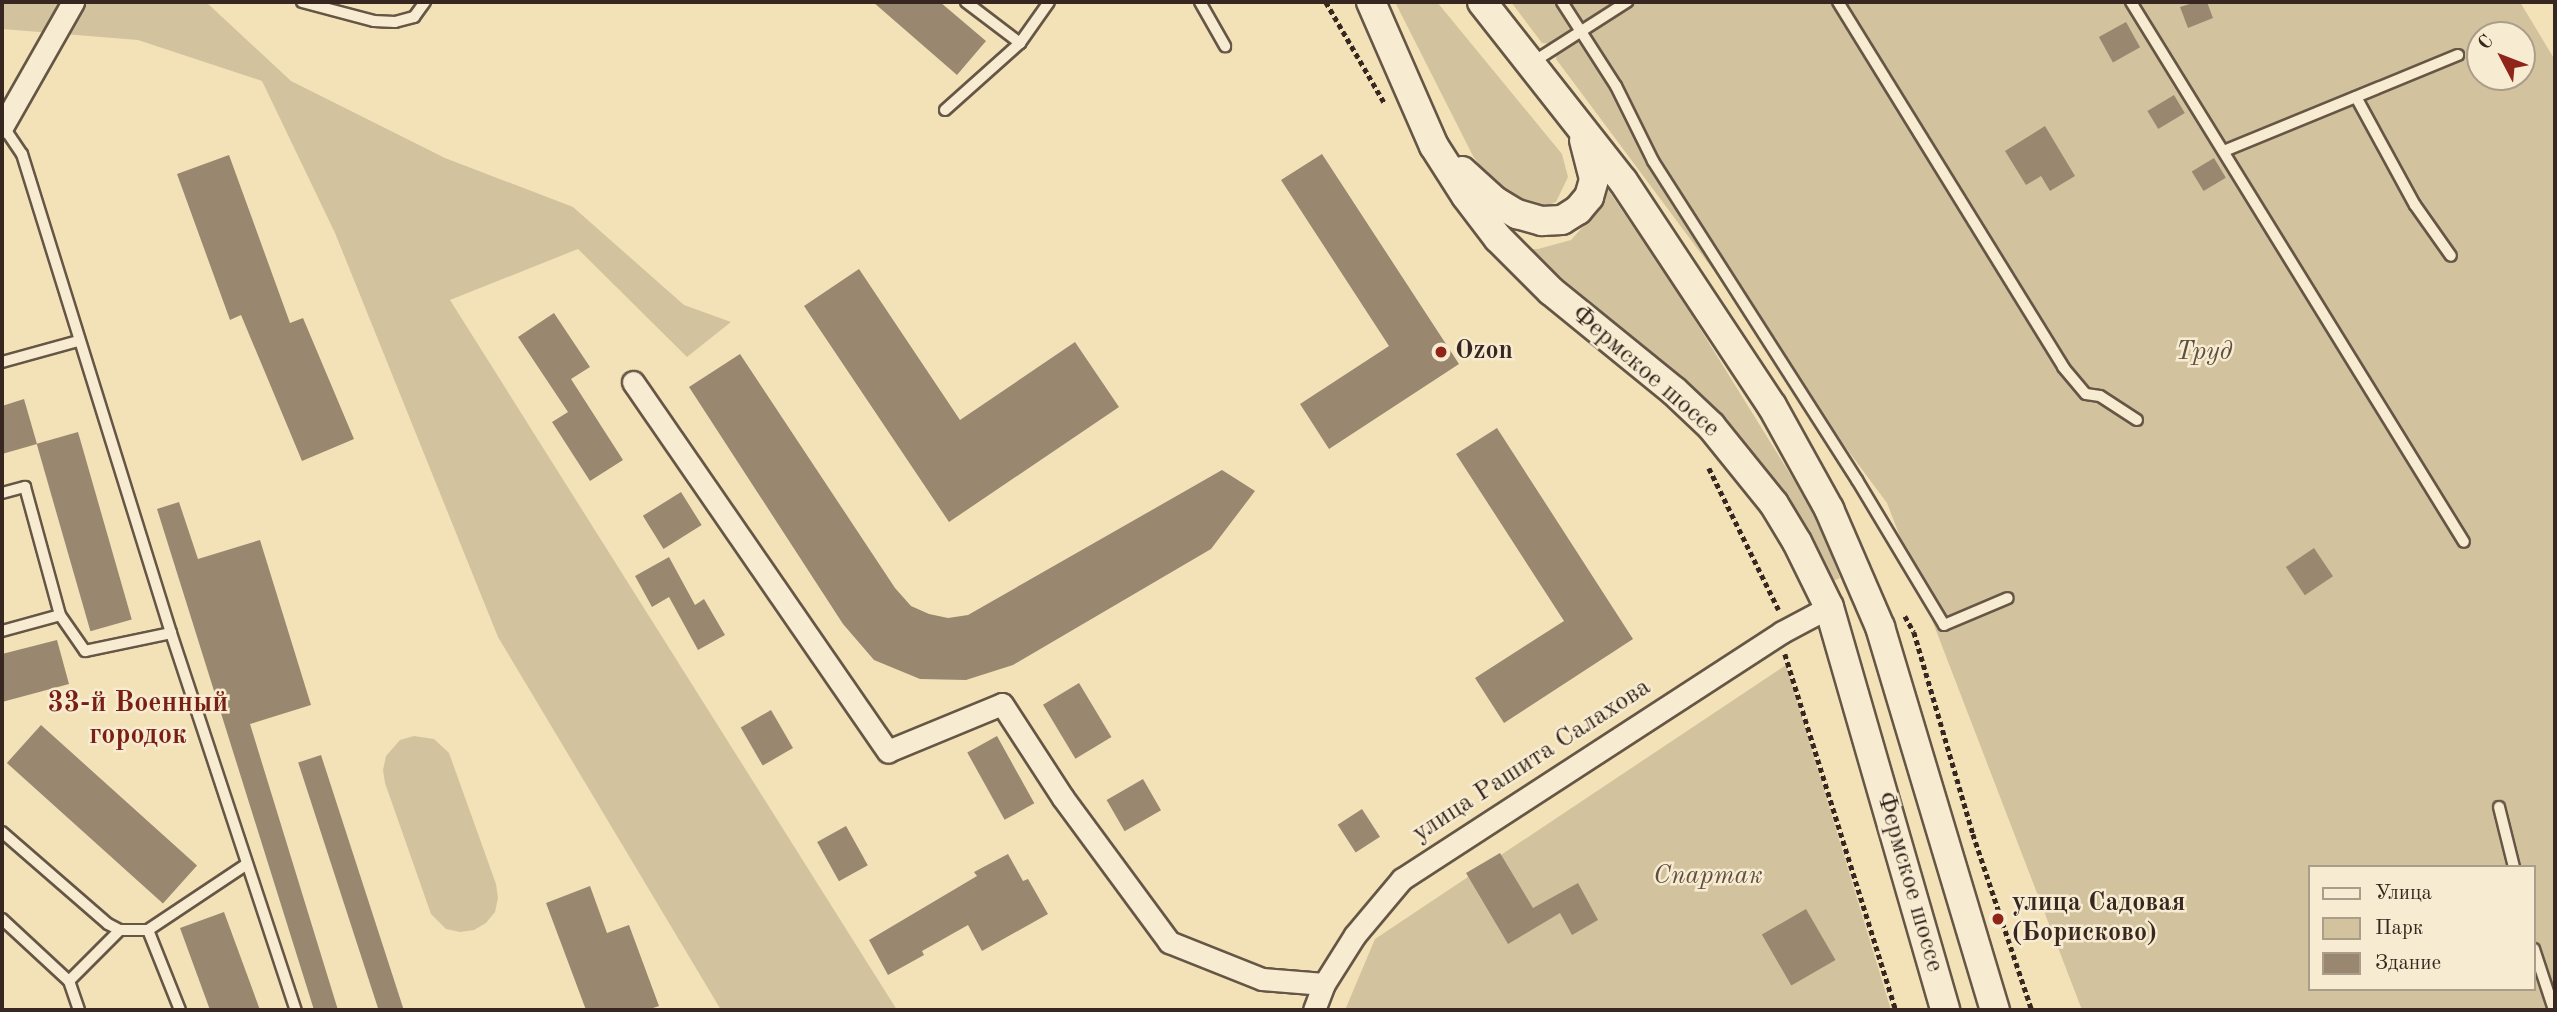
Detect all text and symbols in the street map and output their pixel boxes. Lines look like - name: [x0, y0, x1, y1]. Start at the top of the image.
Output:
- north arrow: [2466, 21, 2536, 91]
- text: С: [2475, 32, 2498, 54]
- street label: Фермское шоссе: [1565, 299, 1725, 445]
- place label: Ozon: [1455, 336, 1513, 368]
- park label: Труд: [2176, 337, 2232, 369]
- marker: Ozon: [1433, 344, 1449, 360]
- street label: улица Рашита Салахова: [1407, 672, 1657, 850]
- district label: 33-й Военный городок: [48, 687, 228, 753]
- street label: Фермское шоссе: [1868, 788, 1950, 976]
- park label: Спартак: [1653, 861, 1763, 893]
- legend: [2308, 865, 2536, 991]
- text: Улица: [2375, 883, 2432, 904]
- place label: улица Садовая (Борисково): [2012, 888, 2185, 950]
- marker: улица Садовая (Борисково): [1990, 911, 2006, 927]
- text: Парк: [2375, 918, 2423, 939]
- text: Здание: [2375, 953, 2441, 974]

